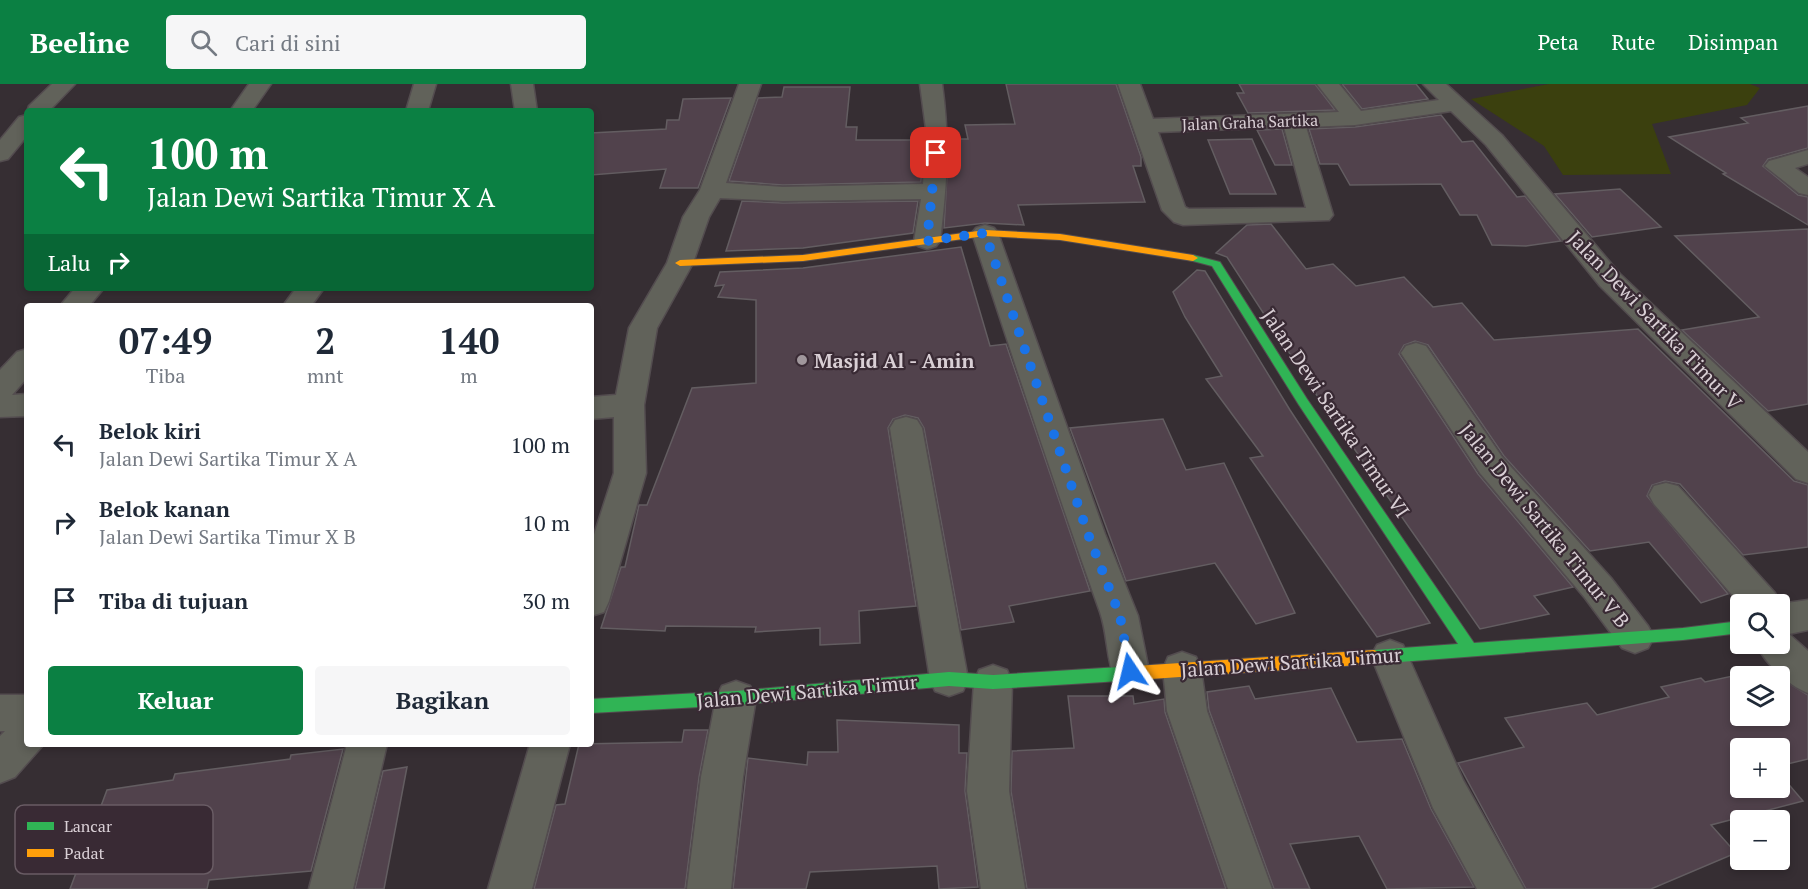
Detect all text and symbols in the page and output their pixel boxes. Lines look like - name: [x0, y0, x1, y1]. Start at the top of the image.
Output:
- search box: [166, 15, 586, 69]
- text: Beeline: [30, 24, 130, 61]
- icon: search: [187, 26, 220, 59]
- text: Cari di sini: [235, 28, 341, 57]
- text: Peta: [1538, 28, 1579, 56]
- text: Rute: [1612, 28, 1655, 56]
- text: Disimpan: [1688, 28, 1778, 56]
- street label: Jalan Graha Sartika: [1182, 109, 1318, 135]
- text: 100 m: [147, 125, 268, 181]
- pin: [910, 127, 961, 178]
- icon: left: [48, 132, 126, 210]
- icon: arrive: [919, 136, 952, 169]
- text: Jalan Dewi Sartika Timur X A: [147, 179, 495, 215]
- street label: Jalan Dewi Sartika Timur V: [1562, 225, 1748, 416]
- icon: right: [102, 246, 135, 279]
- text: Lalu: [48, 248, 90, 277]
- street label: Jalan Dewi Sartika Timur VI: [1256, 303, 1416, 523]
- text: 07:49: [119, 317, 212, 364]
- text: 2: [315, 317, 336, 364]
- text: 140: [438, 317, 499, 364]
- place label: Masjid Al - Amin: [814, 347, 974, 374]
- marker: Masjid Al - Amin: [795, 353, 809, 367]
- text: Tiba: [146, 362, 185, 389]
- text: mnt: [307, 362, 344, 389]
- text: m: [460, 362, 477, 389]
- text: Belok kiri: [99, 416, 201, 445]
- street label: Jalan Dewi Sartika Timur V B: [1454, 417, 1636, 633]
- icon: left: [48, 428, 81, 461]
- text: 100 m: [510, 430, 570, 459]
- text: Jalan Dewi Sartika Timur X A: [99, 445, 357, 472]
- text: Belok kanan: [99, 494, 230, 523]
- icon: right: [48, 506, 81, 539]
- text: 10 m: [522, 508, 570, 537]
- text: Jalan Dewi Sartika Timur X B: [99, 523, 356, 550]
- icon: arrive: [48, 584, 81, 617]
- text: Tiba di tujuan: [99, 586, 248, 615]
- text: 30 m: [522, 586, 570, 615]
- map controls: [1730, 594, 1790, 870]
- button: search: [1730, 594, 1790, 654]
- position arrow: [1098, 639, 1162, 703]
- street label: Jalan Dewi Sartika Timur: [1180, 641, 1403, 683]
- button: Keluar: [48, 666, 303, 735]
- button: Bagikan: [315, 666, 570, 735]
- button: layers: [1730, 666, 1790, 726]
- street label: Jalan Dewi Sartika Timur: [696, 668, 919, 714]
- button: +: [1730, 738, 1790, 798]
- legend: [15, 805, 213, 874]
- button: −: [1730, 810, 1790, 870]
- text: Lancar: [64, 815, 113, 837]
- text: Padat: [64, 842, 105, 864]

